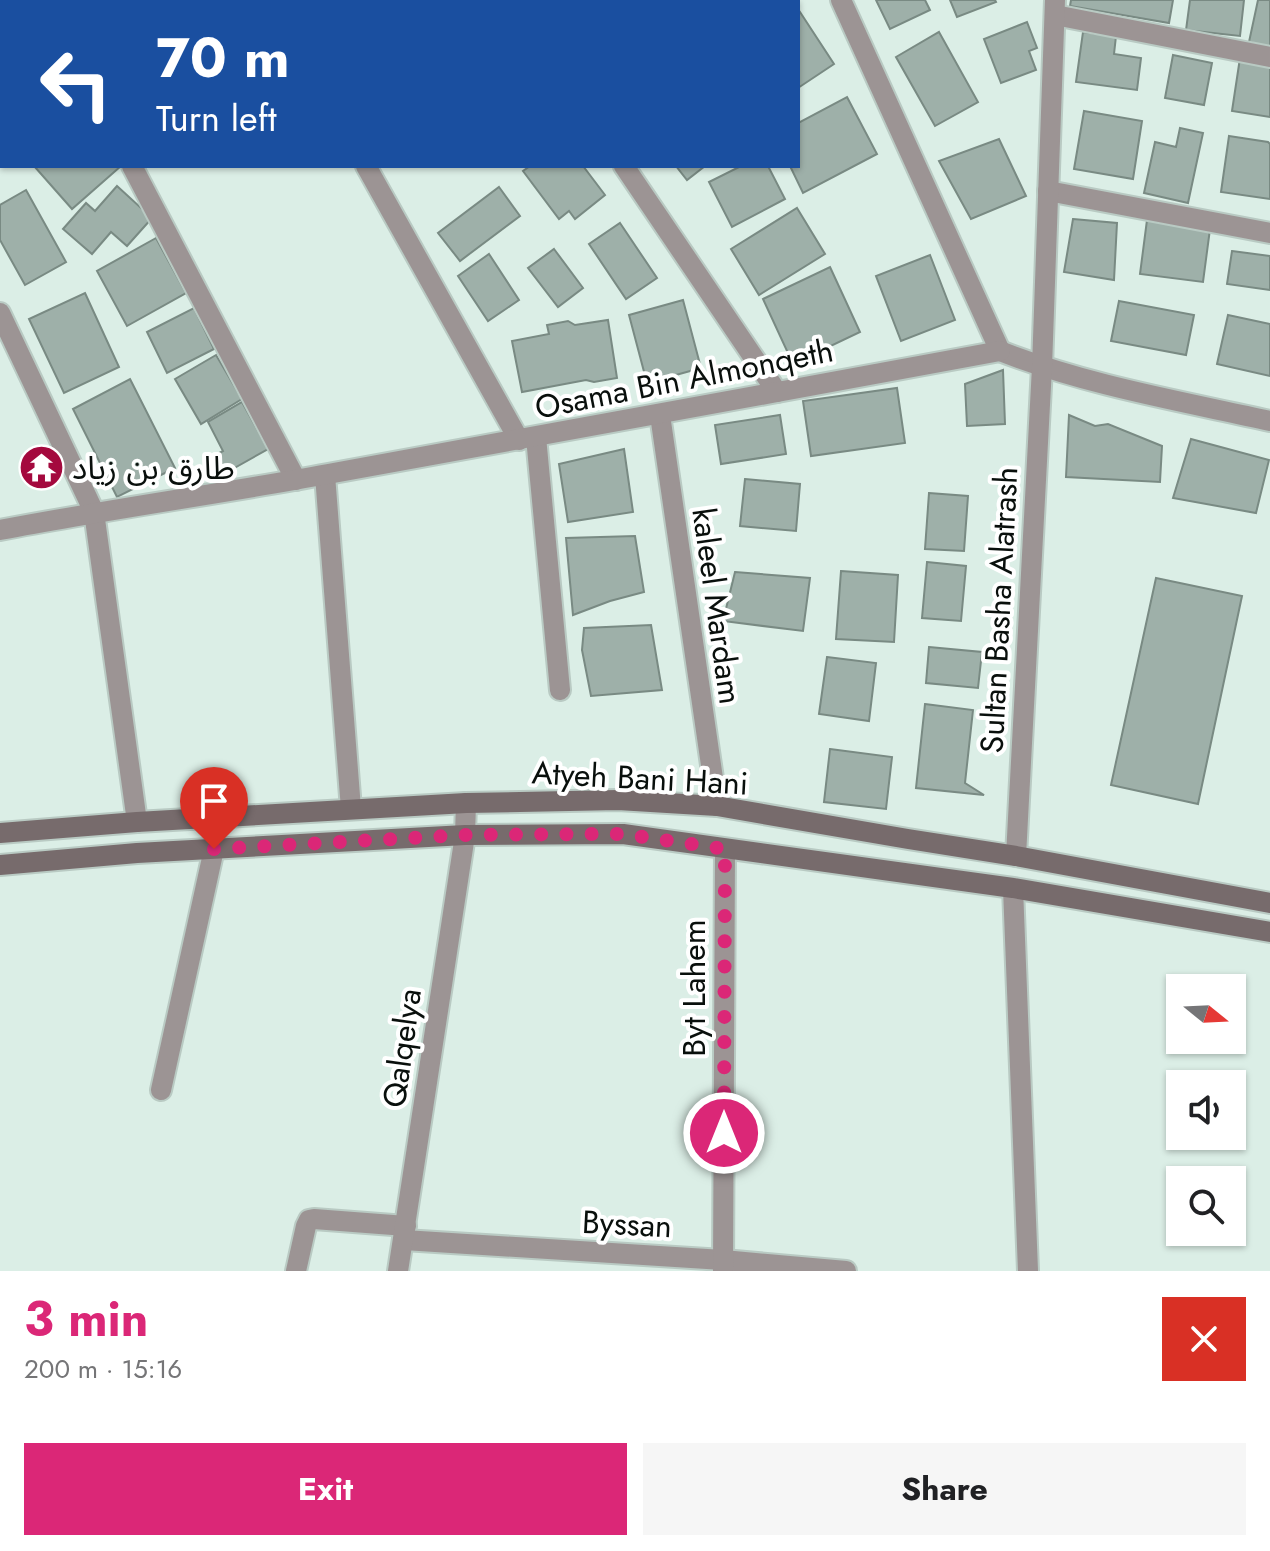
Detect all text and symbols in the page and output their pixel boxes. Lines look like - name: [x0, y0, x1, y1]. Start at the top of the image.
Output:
- text: 70 m: [156, 17, 290, 98]
- icon: left: [24, 32, 128, 136]
- text: Turn left: [156, 92, 277, 144]
- street label: Osama Bin Almonqeth: [531, 328, 837, 430]
- temple icon: طارق بن زياد: [17, 444, 65, 492]
- place label: طارق بن زياد: [72, 445, 235, 491]
- street label: Sultan Basha Alatrash: [969, 466, 1029, 754]
- street label: kaleel Mardam: [680, 505, 754, 707]
- street label: Atyeh Bani Hani: [531, 749, 749, 807]
- pin: [180, 767, 248, 849]
- icon: arrive: [192, 779, 236, 823]
- street label: Byt Lahem: [671, 919, 717, 1057]
- north arrow: [1166, 974, 1246, 1054]
- map controls: [1166, 974, 1246, 1246]
- street label: Qalqelya: [371, 986, 433, 1110]
- button: sound: [1166, 1070, 1246, 1150]
- position arrow: [682, 1091, 766, 1175]
- button: search: [1166, 1166, 1246, 1246]
- street label: Byssan: [581, 1199, 673, 1249]
- text: 3 min: [24, 1285, 148, 1354]
- button: close: [1162, 1297, 1246, 1381]
- text: 200 m · 15:16: [24, 1350, 182, 1388]
- button: Exit: [24, 1443, 627, 1535]
- button: Share: [643, 1443, 1246, 1535]

